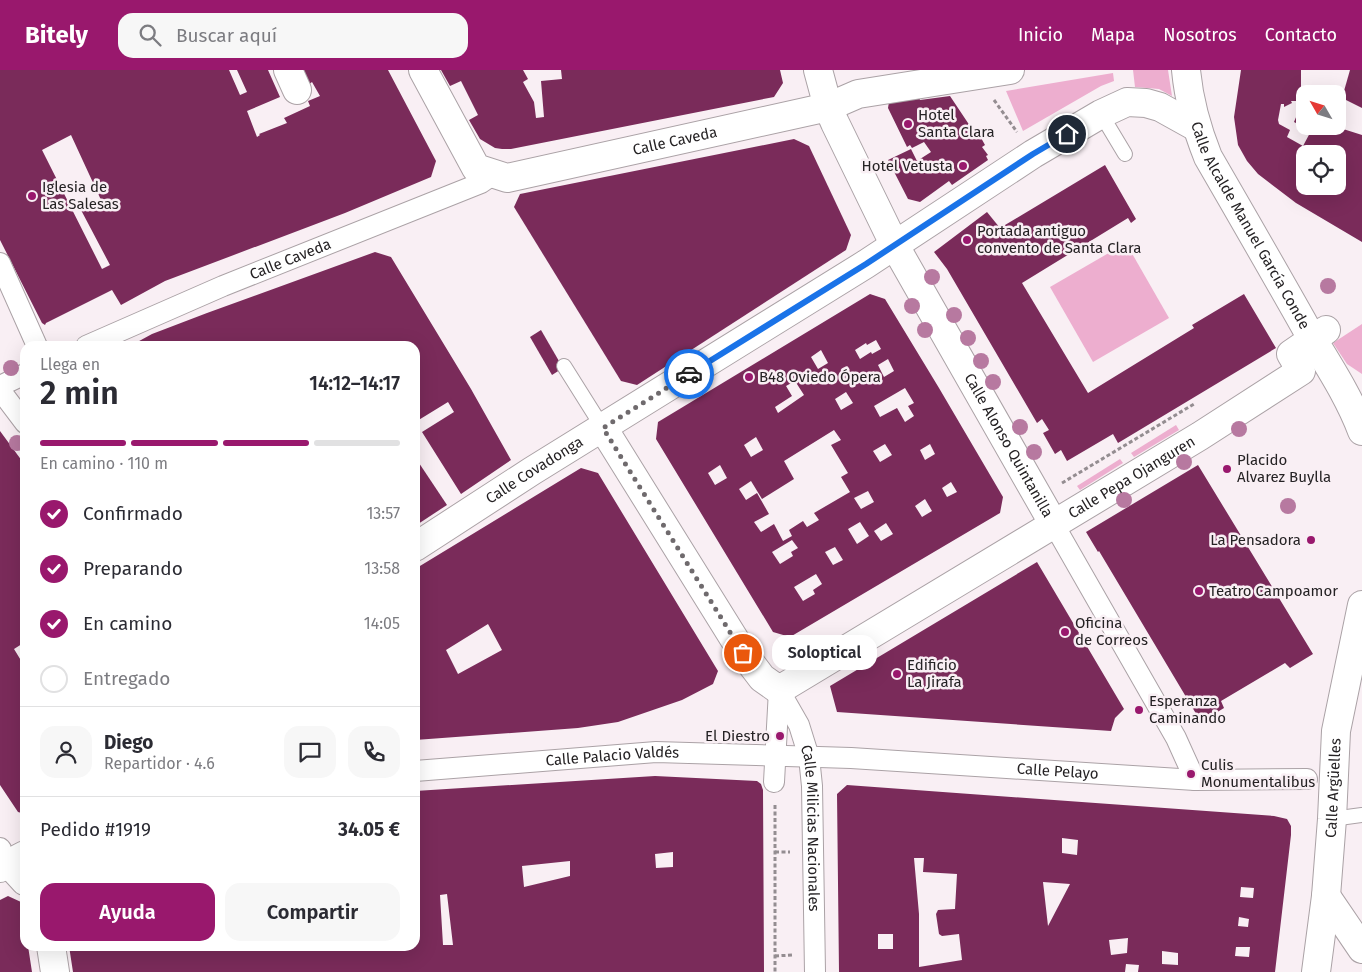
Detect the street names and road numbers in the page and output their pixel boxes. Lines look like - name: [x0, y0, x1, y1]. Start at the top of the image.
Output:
- street label: Calle Alcalde Manuel García Conde: [1187, 119, 1314, 332]
- street label: Calle Caveda: [631, 123, 719, 159]
- street label: Calle Caveda: [247, 235, 334, 283]
- street label: Calle Alonso Quintanilla: [960, 370, 1057, 520]
- street label: Calle Pepa Ojanguren: [1065, 432, 1198, 522]
- street label: Calle Covadonga: [482, 433, 586, 508]
- street label: Calle Argüelles: [1322, 738, 1345, 838]
- street label: Calle Milicias Nacionales: [797, 742, 823, 912]
- street label: Calle Palacio Valdés: [545, 743, 680, 770]
- street label: Calle Pelayo: [1016, 760, 1099, 783]

